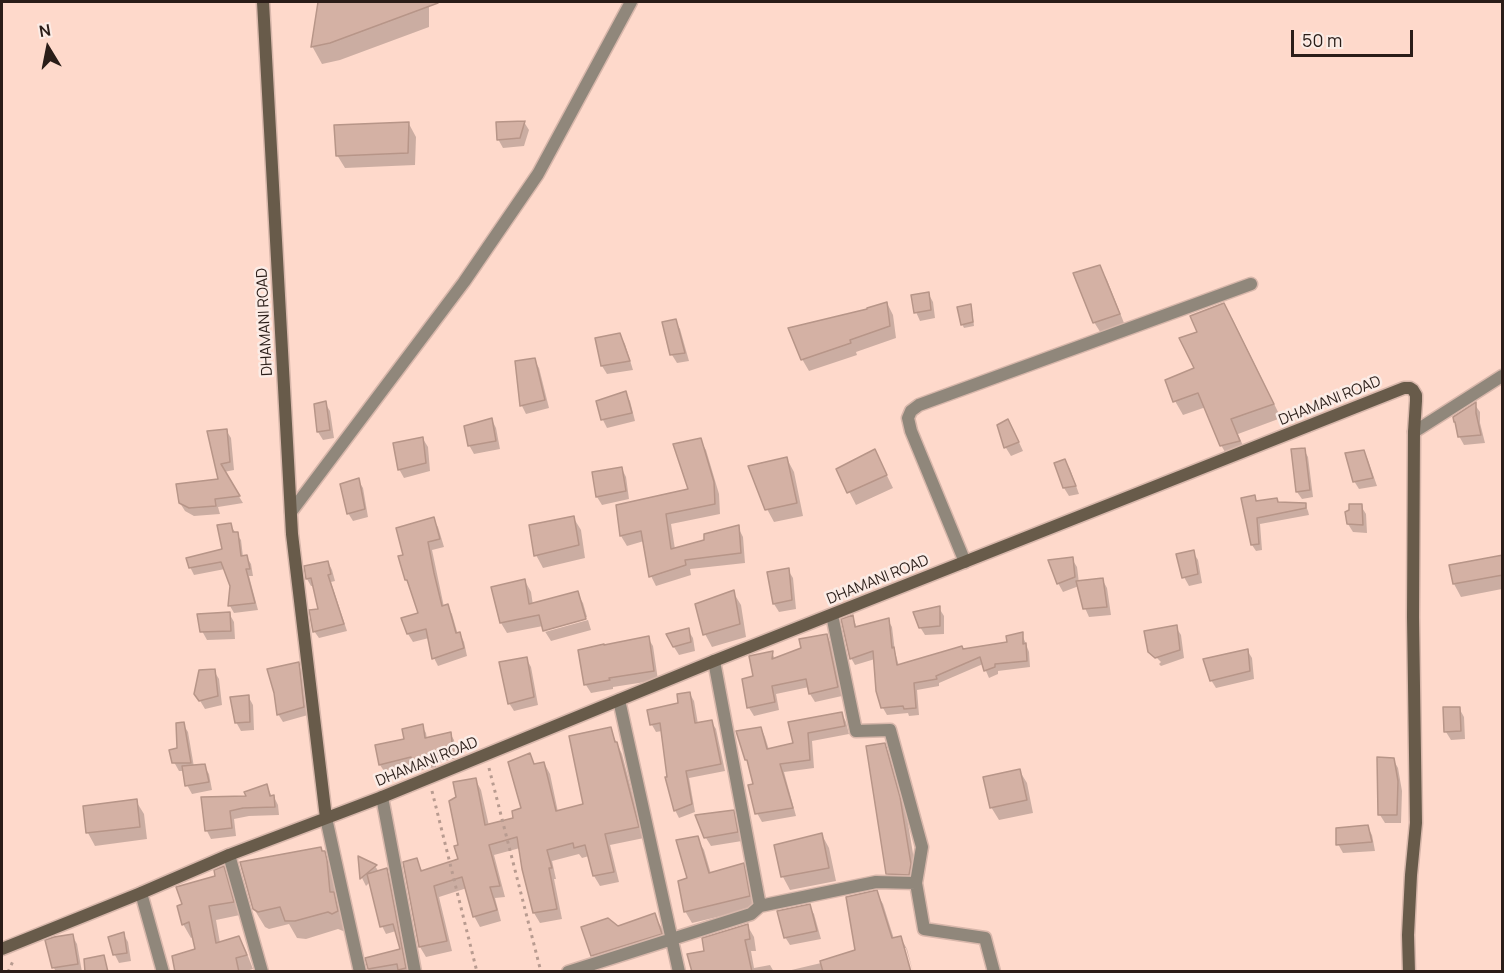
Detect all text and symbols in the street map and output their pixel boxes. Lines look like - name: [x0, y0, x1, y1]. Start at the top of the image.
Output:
- north arrow: [18, 18, 78, 78]
- text: N: [37, 18, 52, 42]
- scale bar: [1294, 18, 1416, 56]
- text: 50 m: [1302, 28, 1342, 52]
- street label: DHAMANI ROAD: [253, 267, 277, 377]
- street label: DHAMANI ROAD: [1276, 372, 1384, 430]
- street label: DHAMANI ROAD: [824, 551, 932, 609]
- street label: DHAMANI ROAD: [373, 733, 481, 791]

